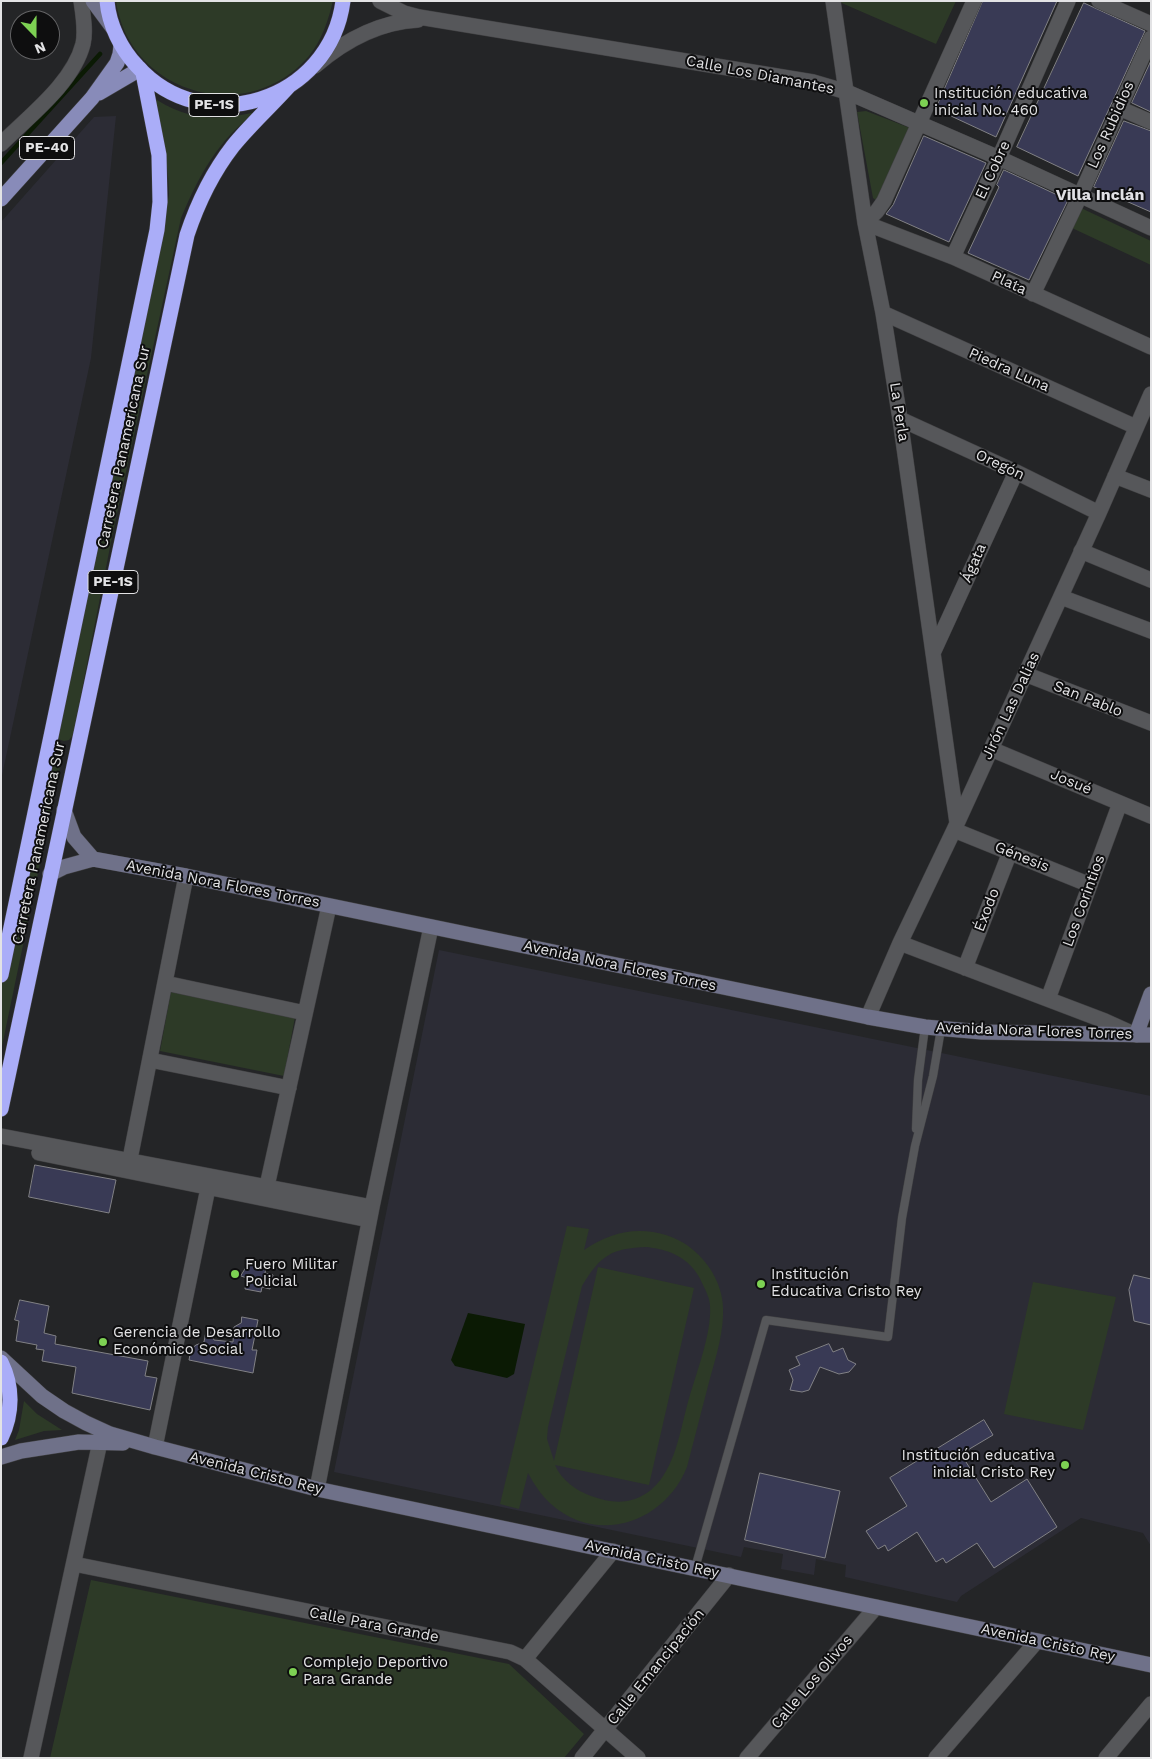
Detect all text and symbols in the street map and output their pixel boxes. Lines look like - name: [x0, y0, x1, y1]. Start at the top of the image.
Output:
- north arrow: [10, 10, 60, 60]
- text: N: [32, 39, 48, 57]
- street label: Calle Los Diamantes: [684, 52, 836, 98]
- street label: Los Rubidios: [1084, 79, 1138, 171]
- place label: Institución educativa inicial No. 460: [934, 85, 1087, 120]
- road number: PE-1S: [189, 94, 239, 116]
- marker: Institución educativa inicial No. 460: [918, 97, 930, 109]
- road number: PE-40: [20, 136, 74, 160]
- street label: El Cobre: [972, 138, 1014, 202]
- district label: Villa Inclán: [1056, 185, 1144, 205]
- street label: Plata: [989, 267, 1029, 299]
- street label: Carretera Panamericana Sur: [94, 344, 154, 550]
- street label: Piedra Luna: [966, 344, 1052, 396]
- street label: La Perla: [885, 381, 913, 443]
- street label: Oregón: [973, 446, 1027, 484]
- street label: Ágata: [957, 541, 991, 585]
- road number: PE-1S: [88, 570, 138, 594]
- street label: Jirón Las Dalias: [978, 649, 1044, 763]
- street label: San Pablo: [1051, 677, 1125, 721]
- street label: Carretera Panamericana Sur: [9, 740, 69, 946]
- street label: Josué: [1048, 765, 1094, 799]
- street label: Génesis: [992, 838, 1052, 876]
- street label: Los Corintios: [1059, 853, 1109, 949]
- street label: Avenida Nora Flores Torres: [125, 856, 321, 912]
- street label: Éxodo: [971, 886, 1003, 934]
- street label: Avenida Nora Flores Torres: [522, 937, 718, 995]
- street label: Avenida Nora Flores Torres: [935, 1019, 1133, 1043]
- place label: Fuero Militar Policial: [245, 1256, 338, 1291]
- place label: Institución Educativa Cristo Rey: [771, 1266, 921, 1301]
- marker: Fuero Militar Policial: [229, 1268, 241, 1280]
- marker: Institución Educativa Cristo Rey: [755, 1278, 767, 1290]
- place label: Gerencia de Desarrollo Económico Social: [113, 1324, 281, 1359]
- marker: Gerencia de Desarrollo Económico Social: [97, 1336, 109, 1348]
- place label: Institución educativa inicial Cristo Rey: [902, 1447, 1055, 1482]
- street label: Avenida Cristo Rey: [188, 1448, 324, 1498]
- marker: Institución educativa inicial Cristo Rey: [1059, 1459, 1071, 1471]
- street label: Avenida Cristo Rey: [583, 1536, 721, 1582]
- street label: Calle Para Grande: [308, 1604, 440, 1646]
- street label: Calle Emancipación: [604, 1605, 708, 1729]
- street label: Avenida Cristo Rey: [979, 1620, 1117, 1666]
- street label: Calle Los Olivos: [768, 1631, 856, 1733]
- place label: Complejo Deportivo Para Grande: [303, 1654, 448, 1689]
- marker: Complejo Deportivo Para Grande: [287, 1666, 299, 1678]

